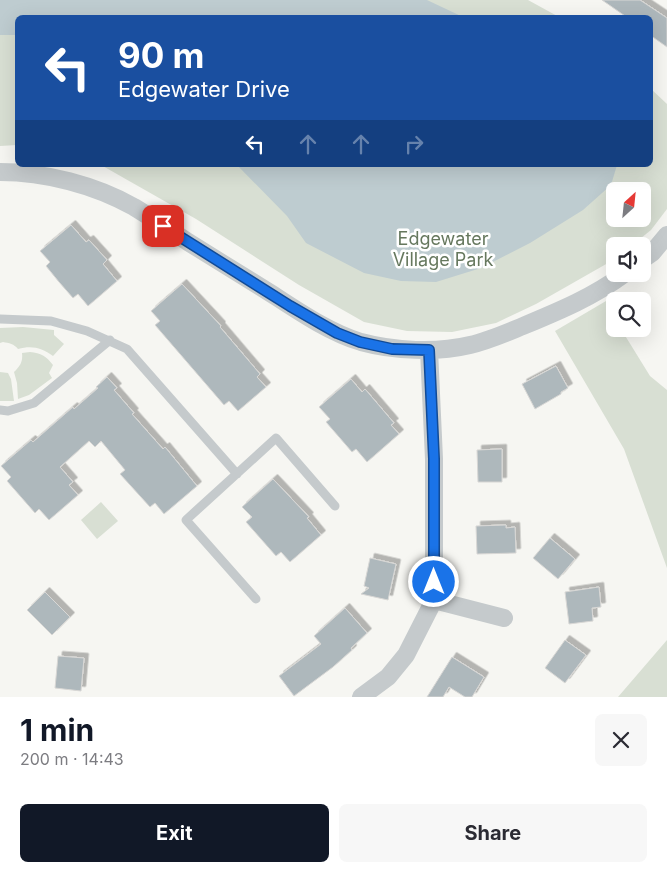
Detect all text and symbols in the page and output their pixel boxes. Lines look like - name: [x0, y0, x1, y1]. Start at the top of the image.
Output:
- text: 90 m: [118, 34, 205, 76]
- icon: left: [35, 35, 100, 100]
- text: Edgewater Drive: [118, 76, 290, 102]
- icon: left: [241, 130, 269, 158]
- icon: ahead: [294, 130, 322, 158]
- icon: ahead: [347, 130, 375, 158]
- icon: right: [400, 130, 428, 158]
- north arrow: [606, 182, 651, 228]
- map controls: [606, 182, 651, 337]
- pin: [142, 205, 184, 247]
- icon: arrive: [149, 212, 177, 240]
- park label: Edgewater Village Park: [393, 228, 493, 270]
- button: sound: [606, 237, 651, 282]
- button: search: [606, 292, 651, 337]
- position arrow: [407, 555, 459, 607]
- text: 1 min: [20, 712, 94, 748]
- button: close: [595, 714, 647, 766]
- text: 200 m · 14:43: [20, 749, 124, 769]
- button: Exit: [20, 804, 329, 862]
- button: Share: [339, 804, 647, 862]

